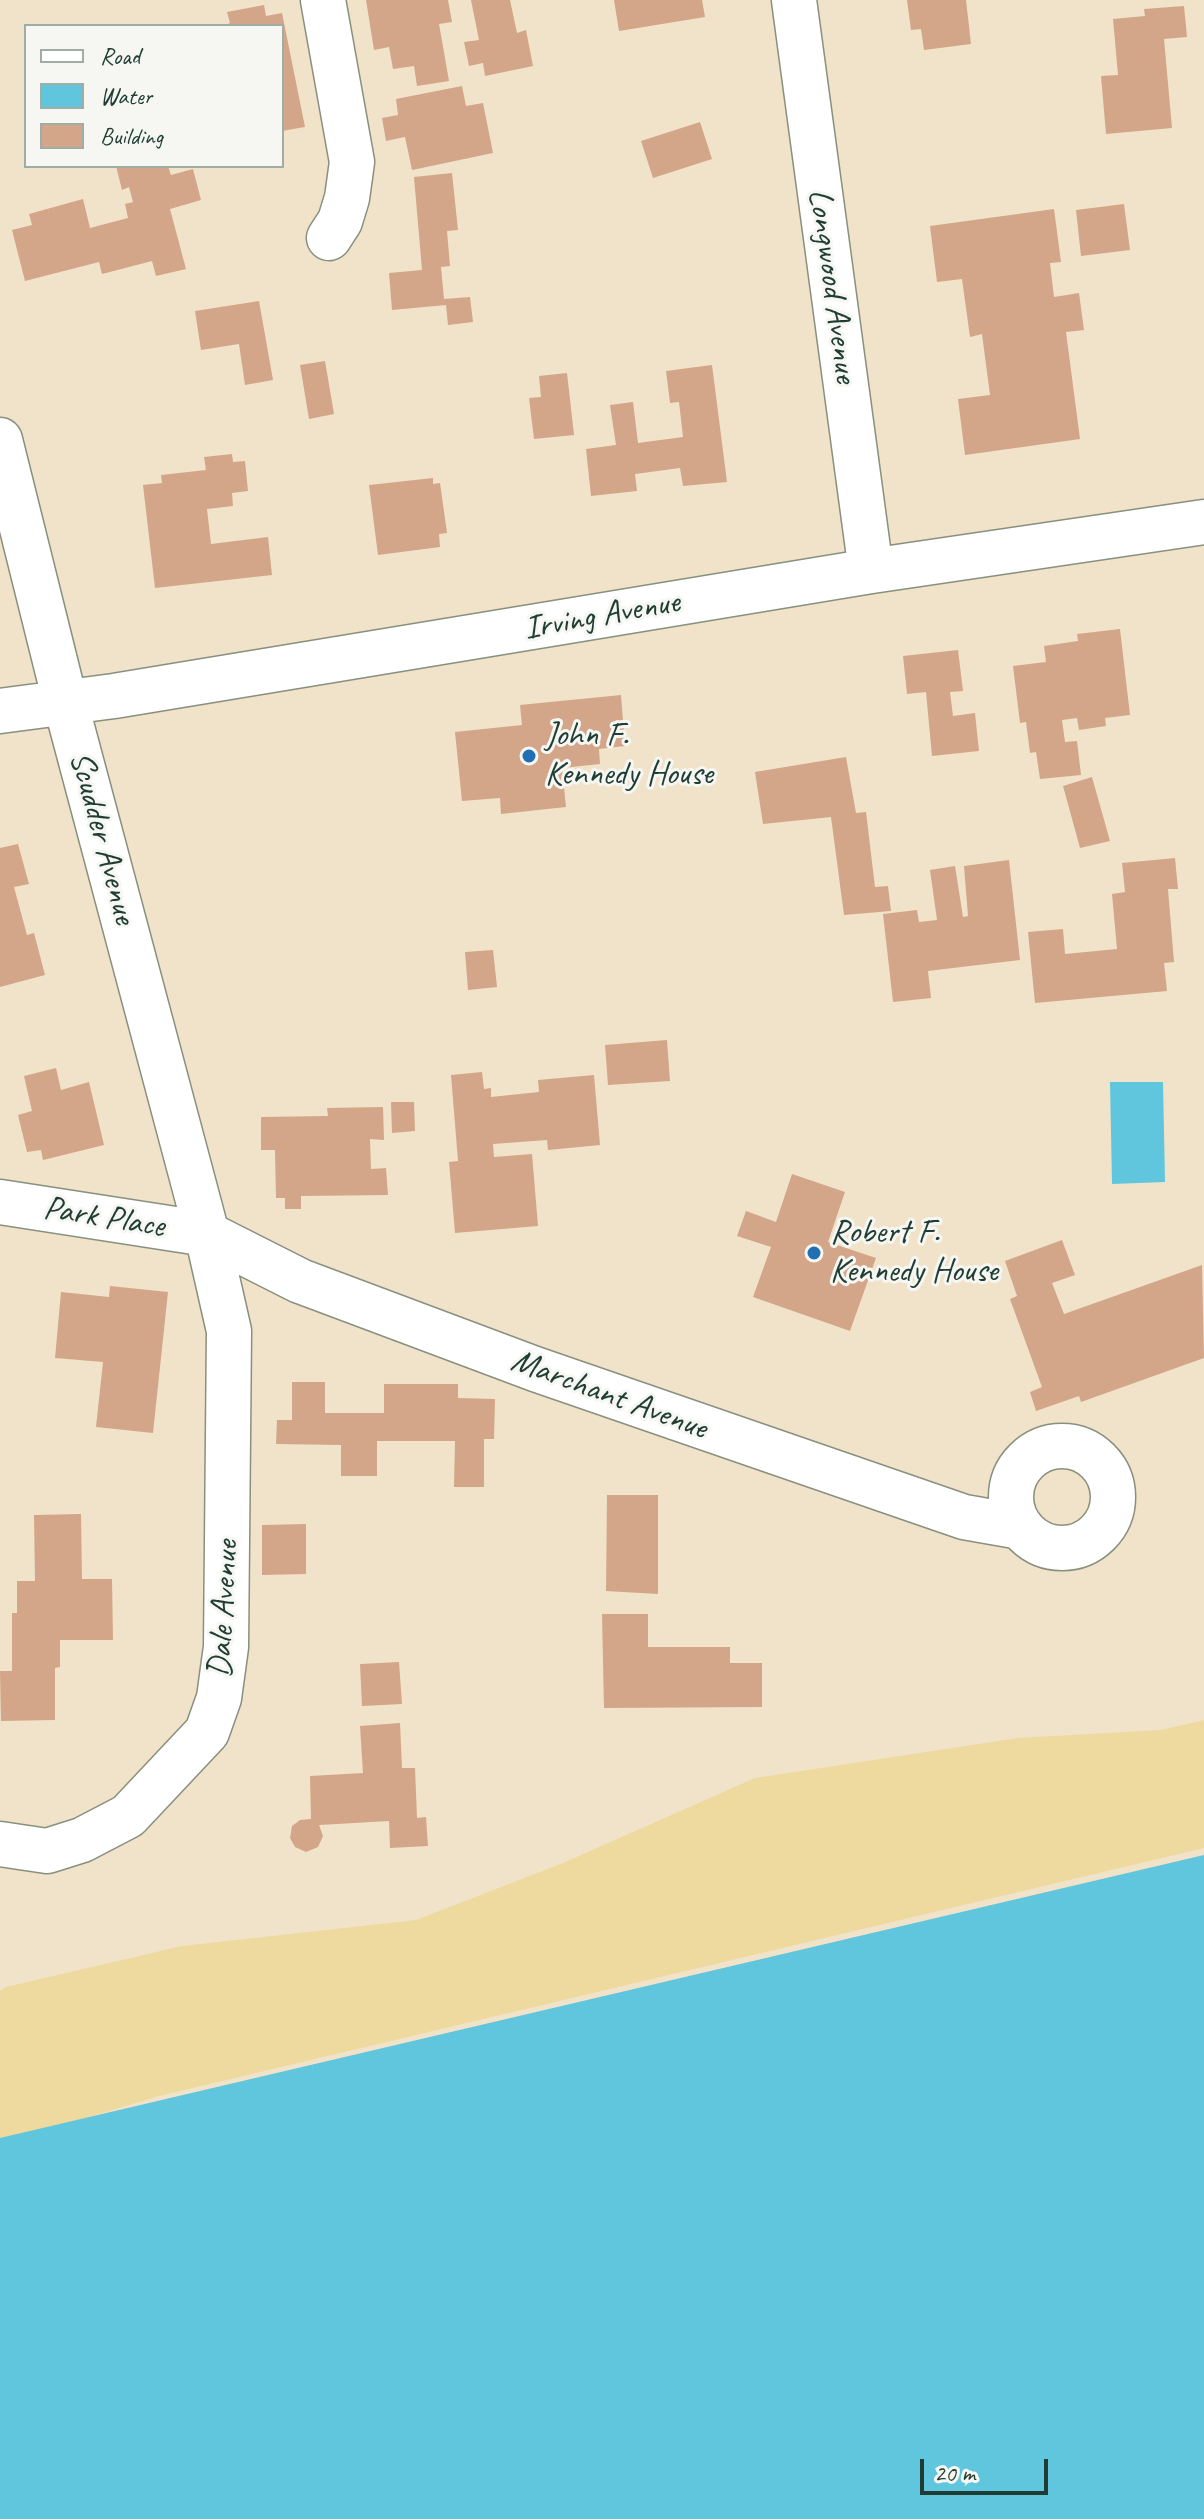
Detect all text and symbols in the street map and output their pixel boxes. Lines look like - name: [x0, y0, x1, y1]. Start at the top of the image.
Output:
- legend: [24, 24, 284, 168]
- text: Road: [100, 41, 140, 71]
- text: Water: [100, 81, 152, 111]
- text: Building: [100, 121, 163, 151]
- street label: Longwood Avenue: [798, 187, 866, 385]
- street label: Irving Avenue: [521, 582, 683, 650]
- place label: John F. Kennedy House: [545, 716, 713, 796]
- street label: Scudder Avenue: [59, 747, 145, 929]
- marker: John F. Kennedy House: [520, 747, 538, 765]
- street label: Park Place: [41, 1188, 167, 1248]
- place label: Robert F. Kennedy House: [830, 1213, 998, 1292]
- marker: Robert F. Kennedy House: [805, 1244, 823, 1262]
- street label: Marchant Avenue: [505, 1341, 713, 1449]
- street label: Dale Avenue: [200, 1539, 248, 1679]
- scale bar: [924, 2443, 1052, 2493]
- text: 20 m: [934, 2458, 975, 2488]

